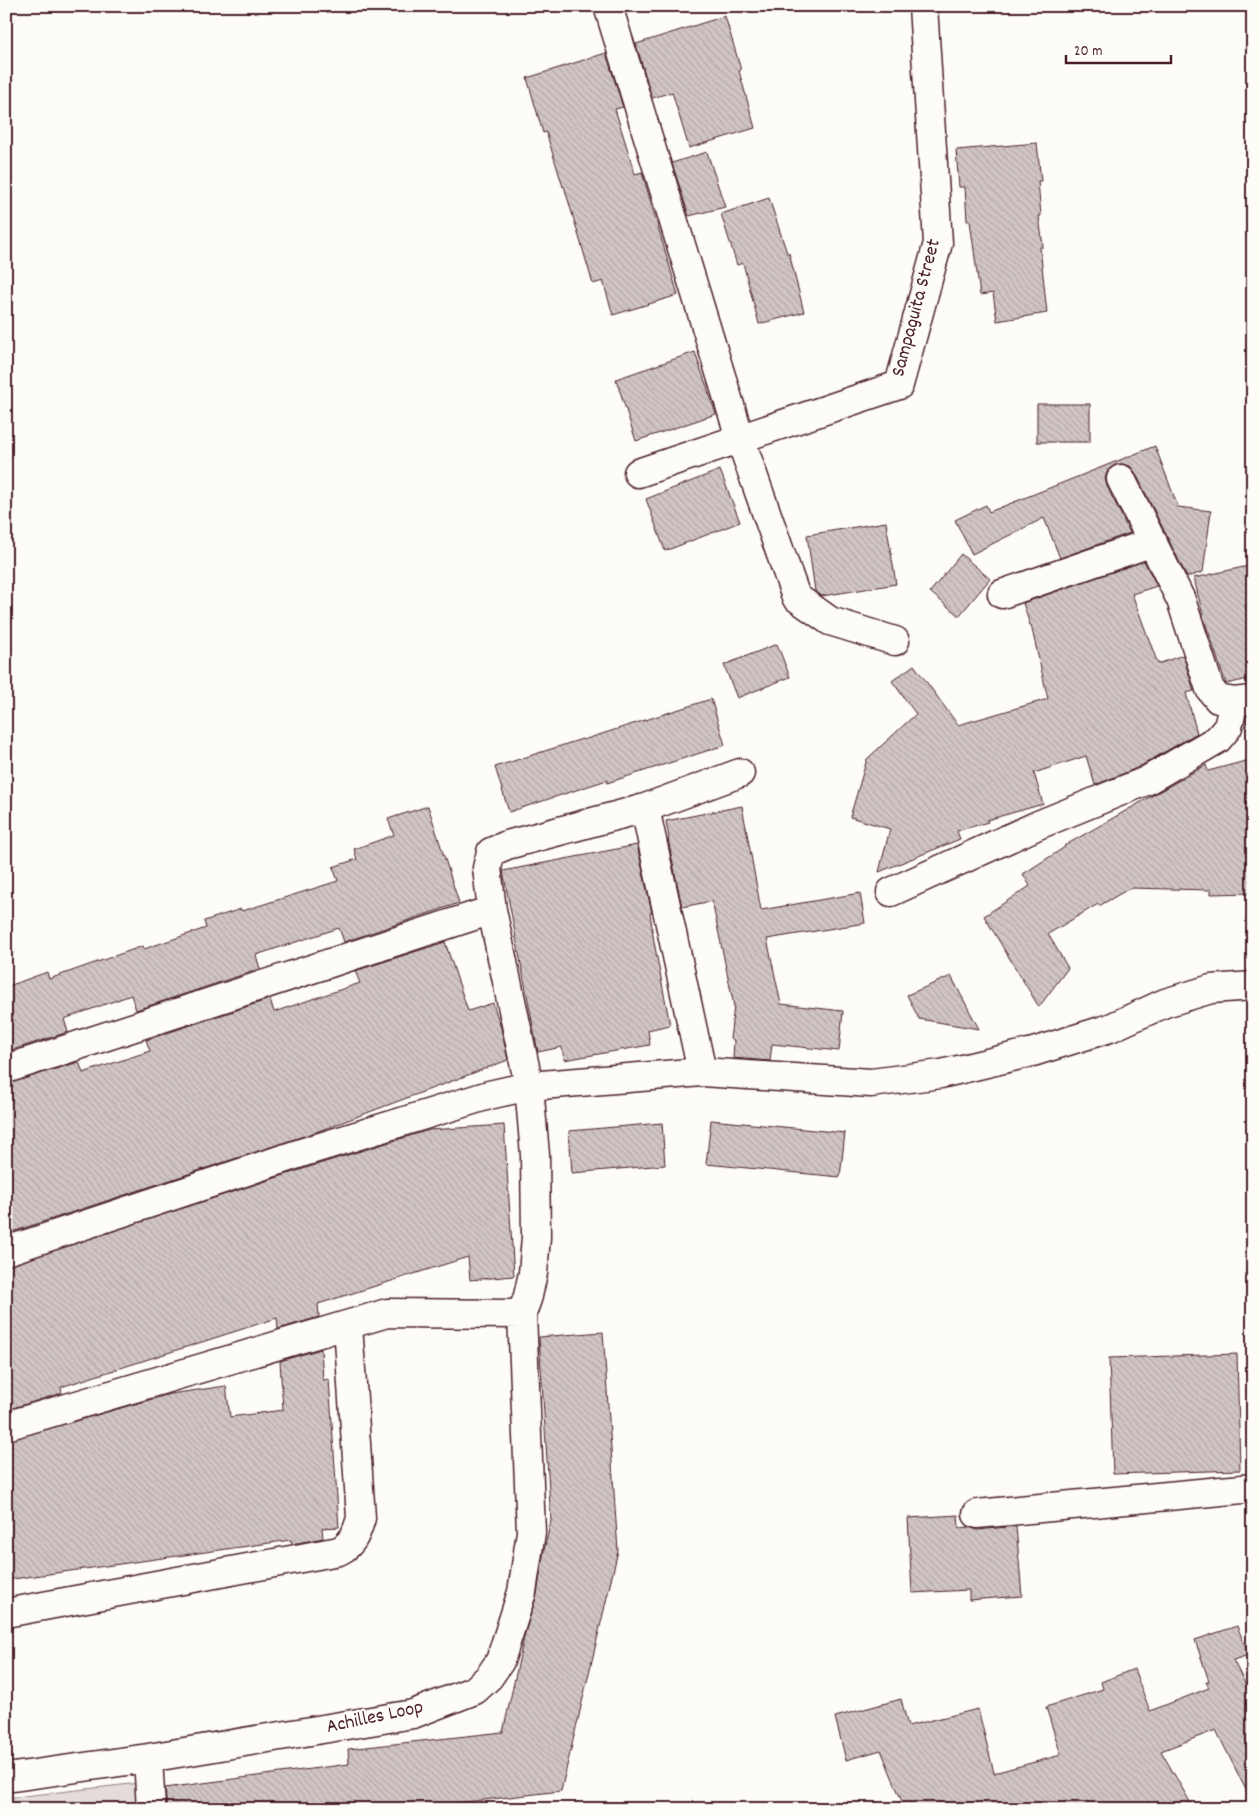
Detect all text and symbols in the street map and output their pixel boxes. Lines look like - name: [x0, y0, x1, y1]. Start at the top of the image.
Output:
- scale bar: [1066, 32, 1172, 64]
- text: 20 m: [1074, 41, 1102, 63]
- street label: Sampaguita Street: [885, 236, 949, 380]
- street label: Achilles Loop: [324, 1694, 426, 1742]

